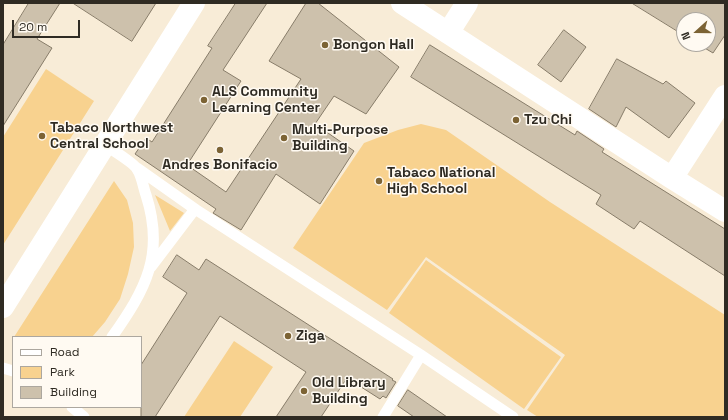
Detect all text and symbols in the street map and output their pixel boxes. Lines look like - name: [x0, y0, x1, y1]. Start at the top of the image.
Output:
- scale bar: [14, 12, 82, 38]
- north arrow: [676, 12, 716, 52]
- text: 20 m: [19, 19, 47, 35]
- text: N: [678, 30, 694, 42]
- place label: Bongon Hall: [333, 37, 414, 53]
- marker: Bongon Hall: [320, 40, 330, 50]
- place label: ALS Community Learning Center: [212, 84, 320, 116]
- marker: ALS Community Learning Center: [199, 95, 209, 105]
- place label: Tzu Chi: [524, 112, 572, 128]
- marker: Tzu Chi: [511, 115, 521, 125]
- place label: Tabaco Northwest Central School: [50, 120, 173, 152]
- place label: Multi-Purpose Building: [292, 122, 388, 154]
- marker: Tabaco Northwest Central School: [37, 131, 47, 141]
- marker: Multi-Purpose Building: [279, 133, 289, 143]
- marker: Andres Bonifacio: [215, 145, 225, 155]
- place label: Andres Bonifacio: [162, 157, 278, 173]
- place label: Tabaco National High School: [387, 165, 495, 198]
- marker: Tabaco National High School: [374, 176, 384, 186]
- place label: Ziga: [296, 328, 325, 344]
- marker: Ziga: [283, 331, 293, 341]
- legend: [12, 336, 142, 408]
- text: Road: [50, 344, 79, 360]
- text: Park: [50, 364, 75, 380]
- place label: Old Library Building: [312, 375, 386, 408]
- text: Building: [50, 384, 97, 400]
- marker: Old Library Building: [299, 386, 309, 396]

